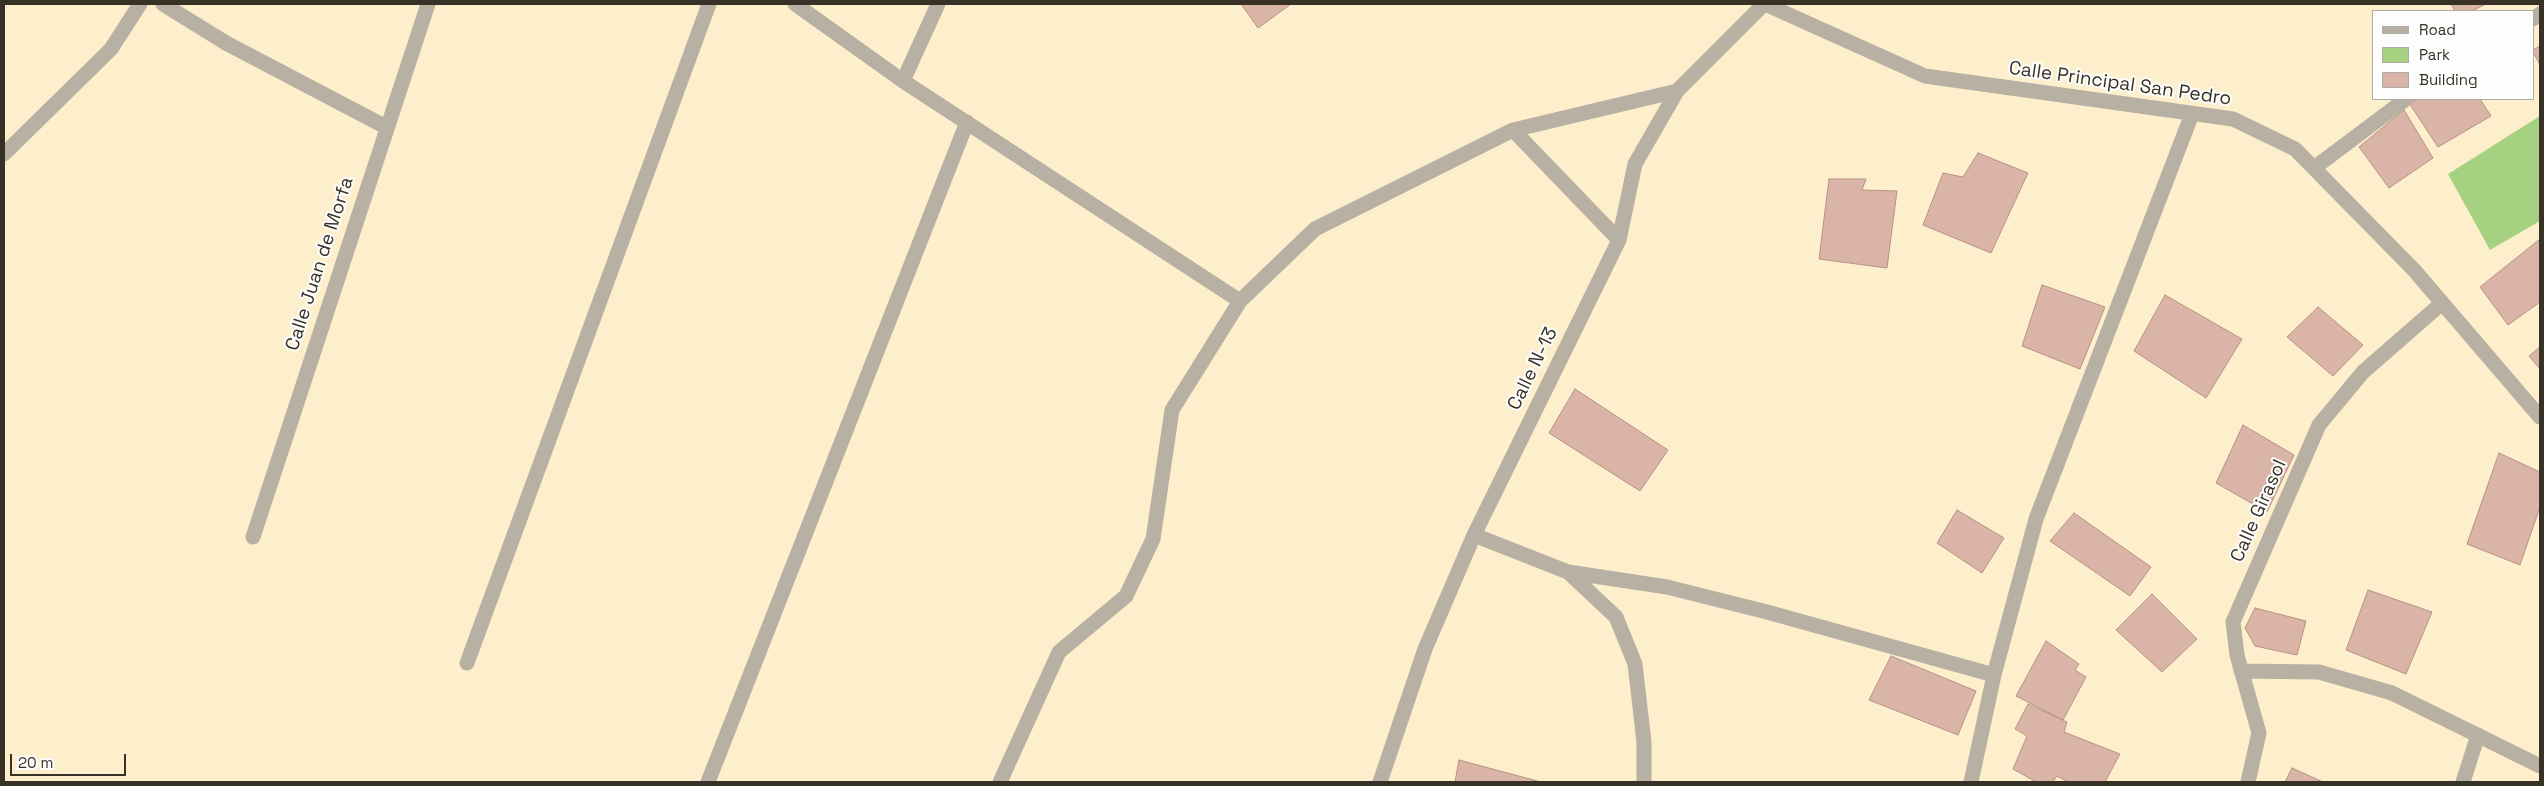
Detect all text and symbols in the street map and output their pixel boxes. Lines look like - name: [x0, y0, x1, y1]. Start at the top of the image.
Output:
- legend: [2372, 10, 2534, 100]
- text: Road: [2419, 20, 2456, 39]
- text: Park: [2419, 45, 2450, 64]
- street label: Calle Principal San Pedro: [2007, 57, 2233, 111]
- text: Building: [2419, 70, 2478, 89]
- street label: Calle Juan de Morfa: [281, 174, 359, 354]
- street label: Calle N-13: [1503, 324, 1563, 414]
- street label: Calle Girasol: [2226, 456, 2292, 566]
- scale bar: [12, 744, 129, 776]
- text: 20 m: [18, 753, 53, 772]

